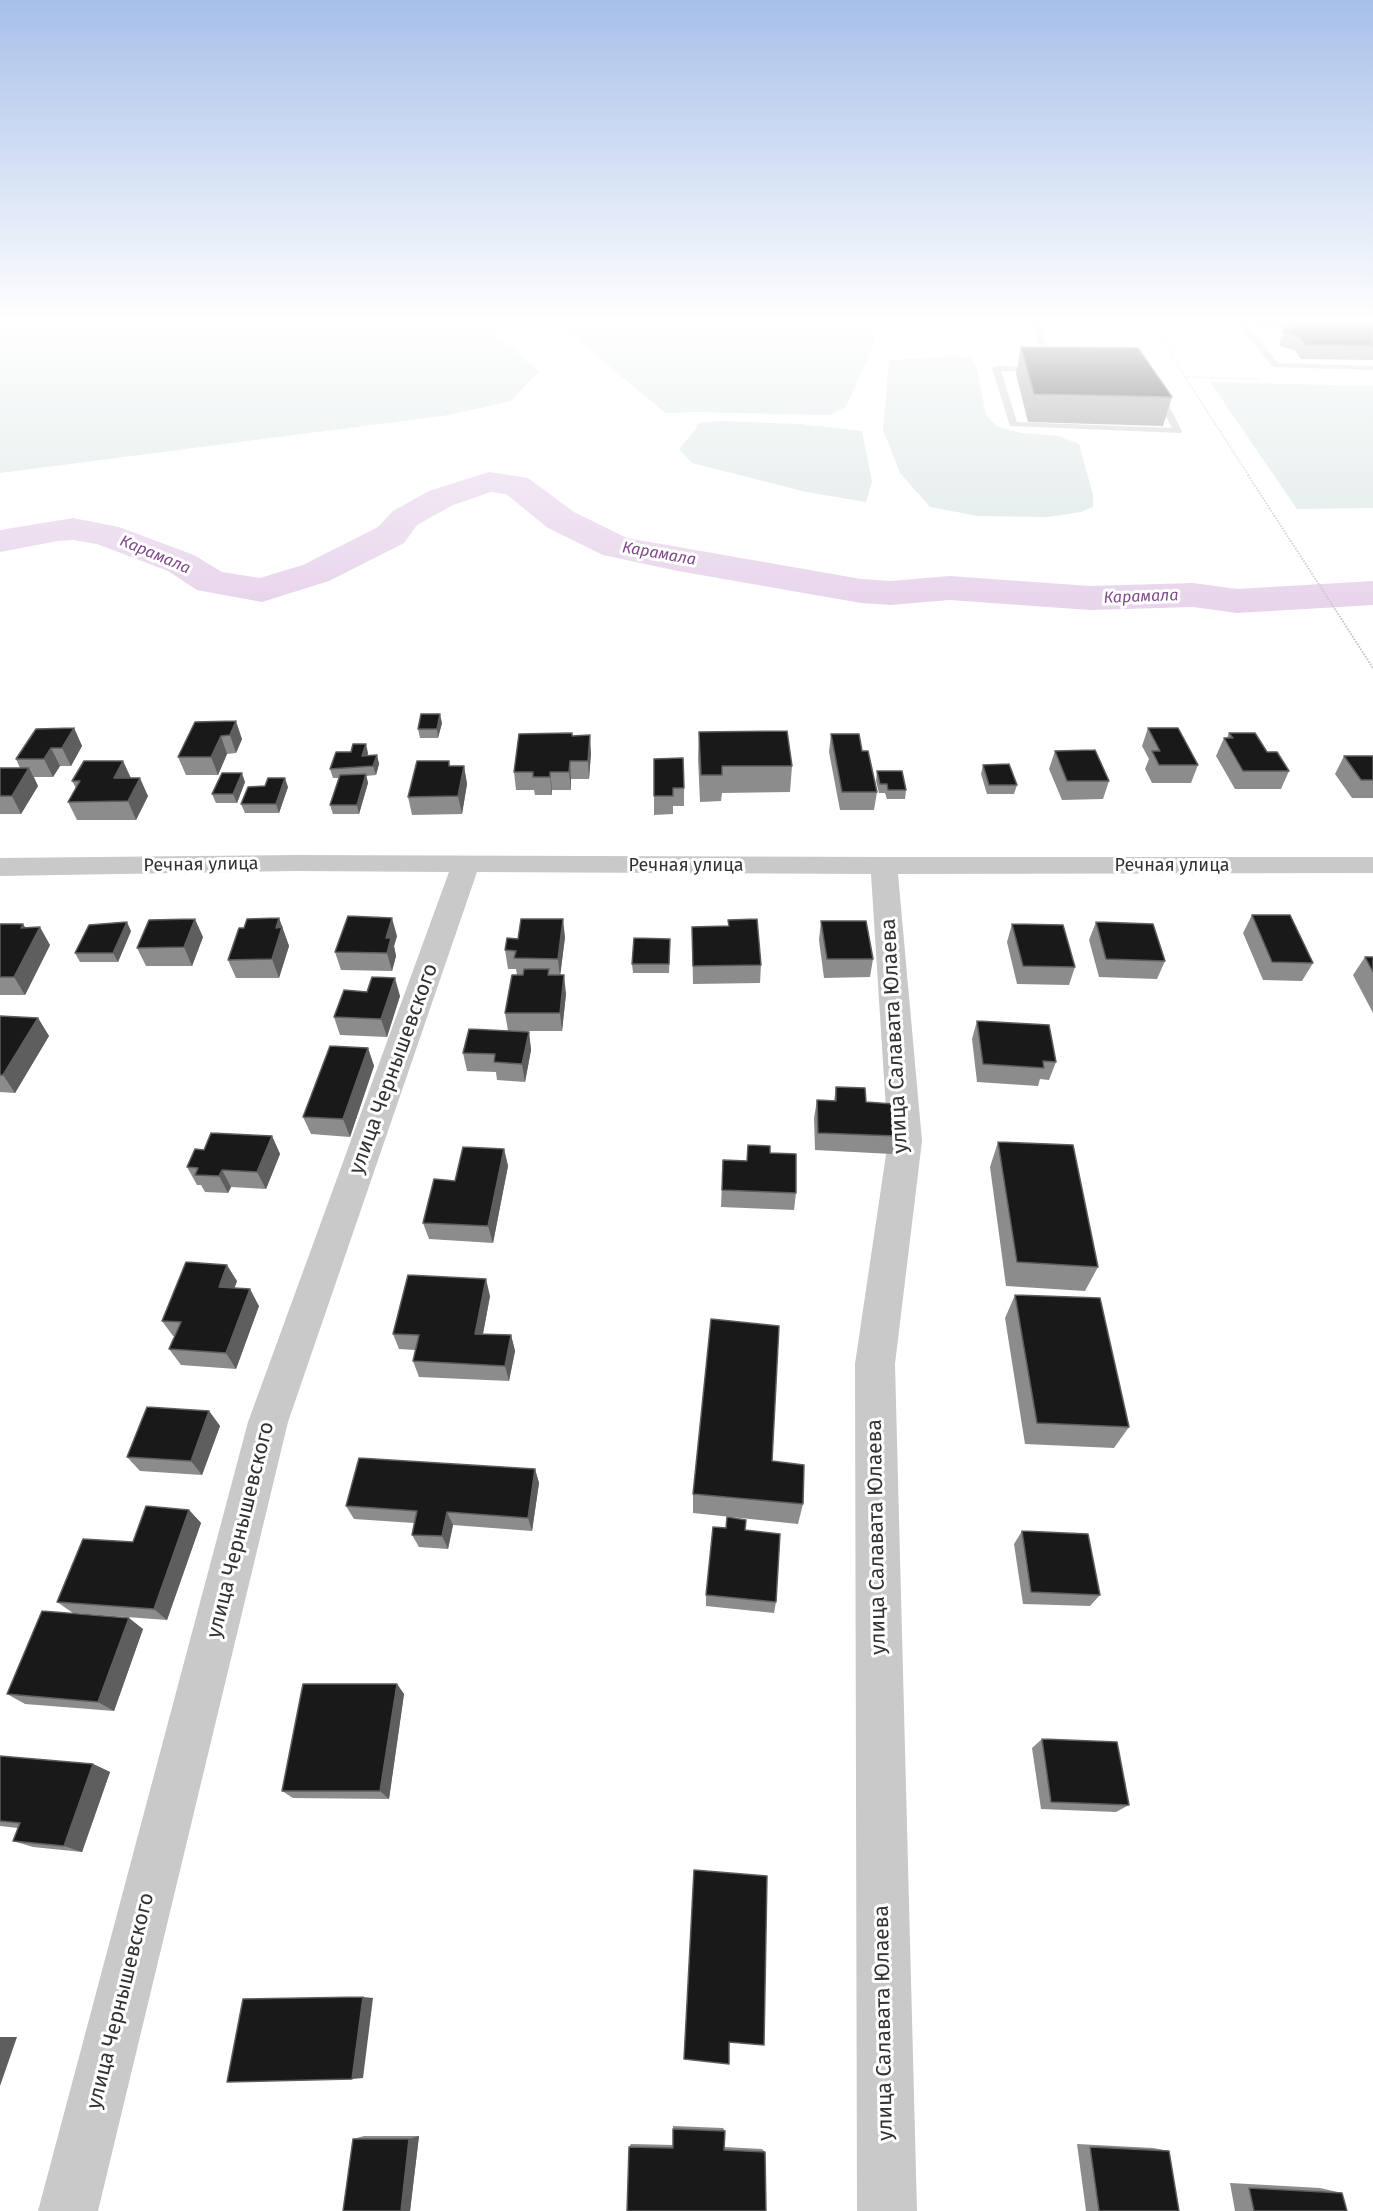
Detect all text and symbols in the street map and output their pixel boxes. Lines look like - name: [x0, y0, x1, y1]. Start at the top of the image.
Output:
- water label: Карамала: [117, 532, 193, 578]
- water label: Карамала: [621, 538, 697, 570]
- water label: Карамала: [1103, 586, 1179, 608]
- street label: Речная улица: [143, 853, 259, 877]
- street label: Речная улица: [629, 855, 743, 877]
- street label: Речная улица: [1115, 855, 1229, 877]
- street label: улица Салавата Юлаева: [876, 918, 914, 1154]
- street label: улица Чернышевского: [344, 960, 444, 1178]
- street label: улица Чернышевского: [202, 1419, 280, 1641]
- street label: улица Салавата Юлаева: [862, 1419, 892, 1655]
- street label: улица Чернышевского: [82, 1890, 160, 2112]
- street label: улица Салавата Юлаева: [869, 1905, 899, 2141]

